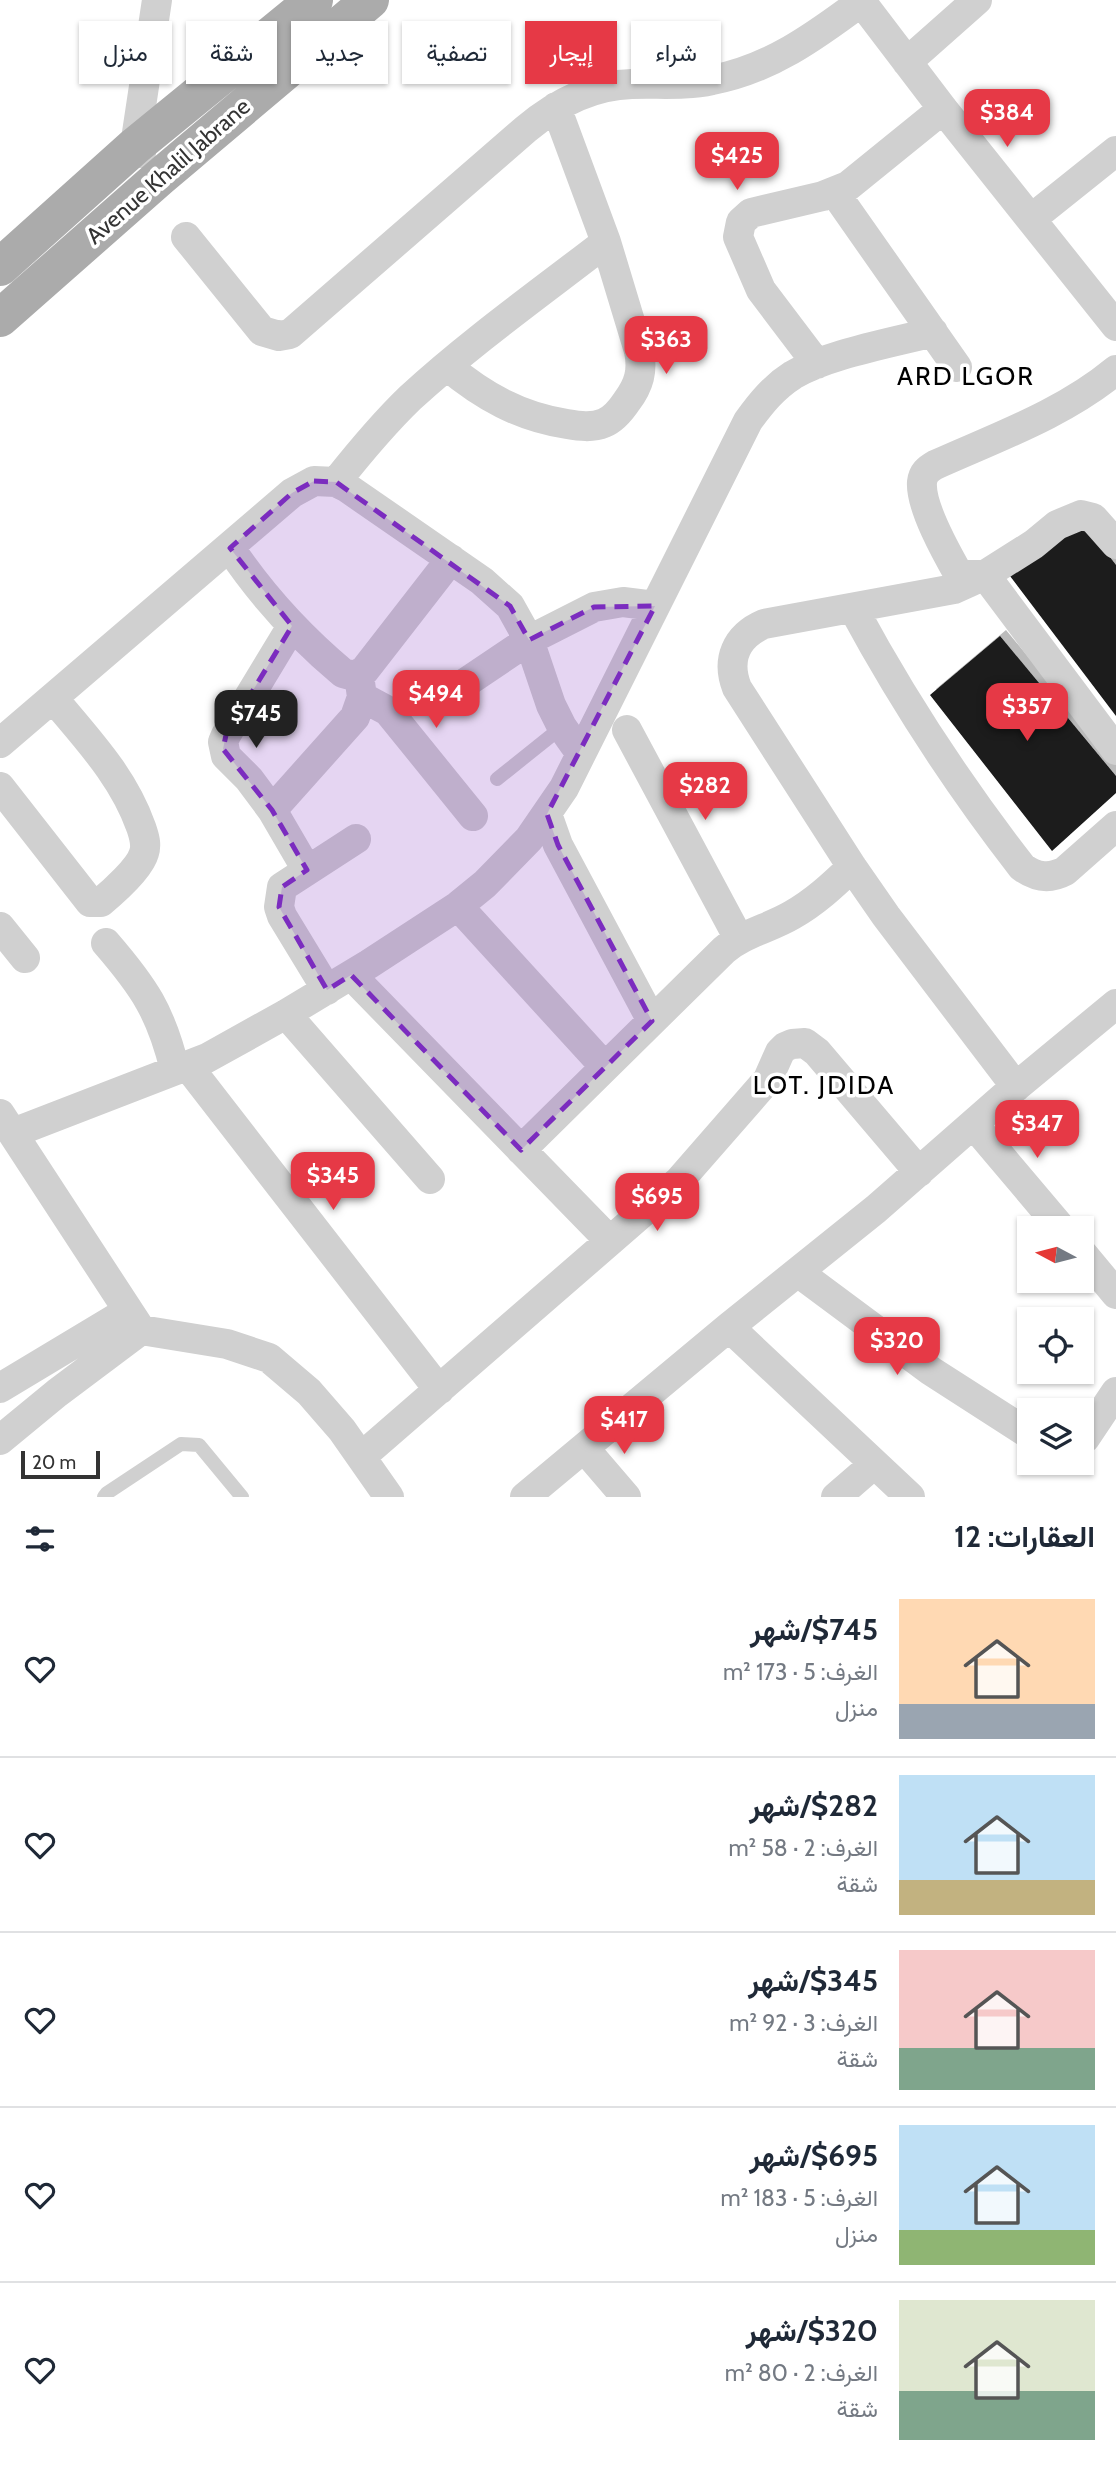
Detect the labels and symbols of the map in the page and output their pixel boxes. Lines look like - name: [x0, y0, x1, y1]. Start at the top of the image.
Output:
- pin: $384: [966, 90, 1048, 149]
- street label: Avenue Khalil Jabrane: [80, 92, 256, 250]
- pin: $425: [696, 132, 778, 192]
- pin: $363: [625, 316, 707, 376]
- district label: ARD LGOR: [897, 360, 1035, 392]
- pin: $494: [395, 670, 477, 730]
- pin: $357: [986, 684, 1068, 743]
- pin: $745: [215, 690, 297, 750]
- pin: $282: [664, 762, 746, 822]
- district label: LOT. JDIDA: [753, 1069, 895, 1101]
- pin: $347: [996, 1100, 1078, 1160]
- pin: $345: [292, 1152, 374, 1212]
- pin: $695: [616, 1174, 698, 1233]
- north arrow: [1017, 1216, 1094, 1293]
- pin: $320: [856, 1318, 938, 1377]
- pin: $417: [583, 1396, 665, 1456]
- scale bar: [21, 1448, 100, 1480]

